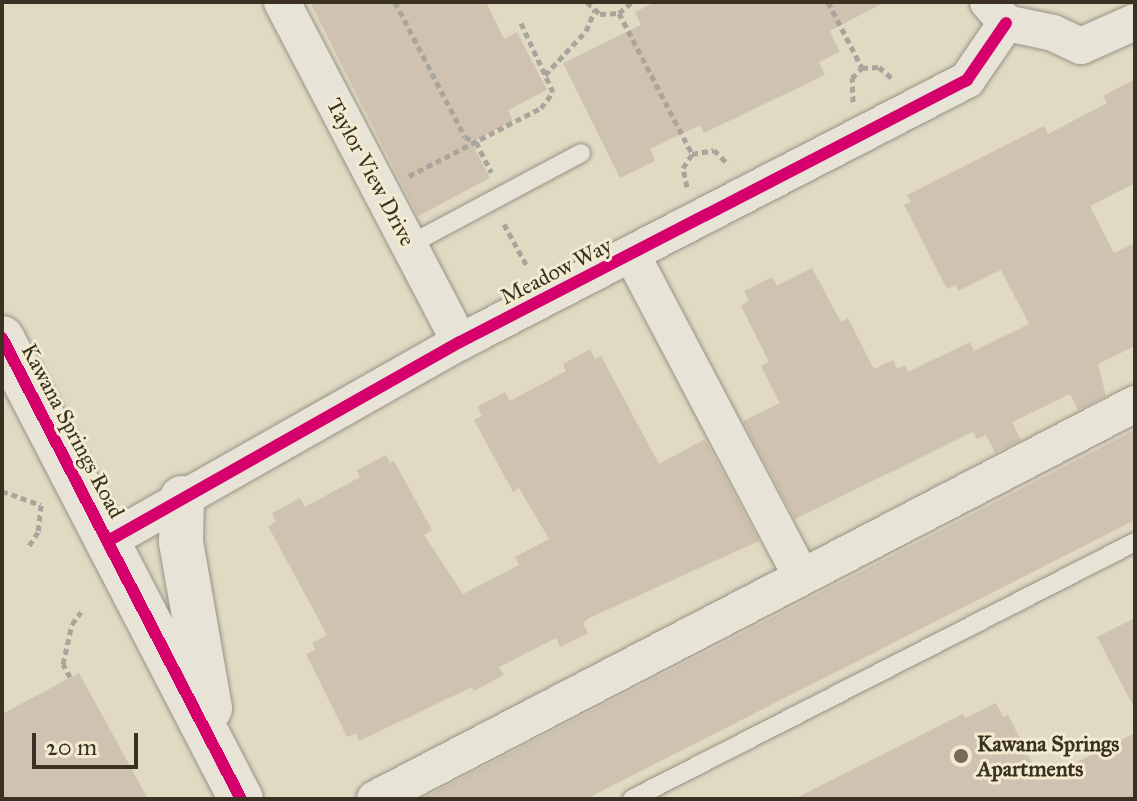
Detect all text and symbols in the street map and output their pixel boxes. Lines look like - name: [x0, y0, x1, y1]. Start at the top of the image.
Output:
- street label: Taylor View Drive: [321, 94, 421, 250]
- street label: Meadow Way: [496, 232, 616, 310]
- street label: Kawana Springs Road: [16, 339, 130, 523]
- scale bar: [36, 717, 142, 767]
- place label: Kawana Springs Apartments: [977, 730, 1119, 782]
- text: 20 m: [46, 732, 97, 762]
- marker: Kawana Springs Apartments: [952, 747, 970, 765]

